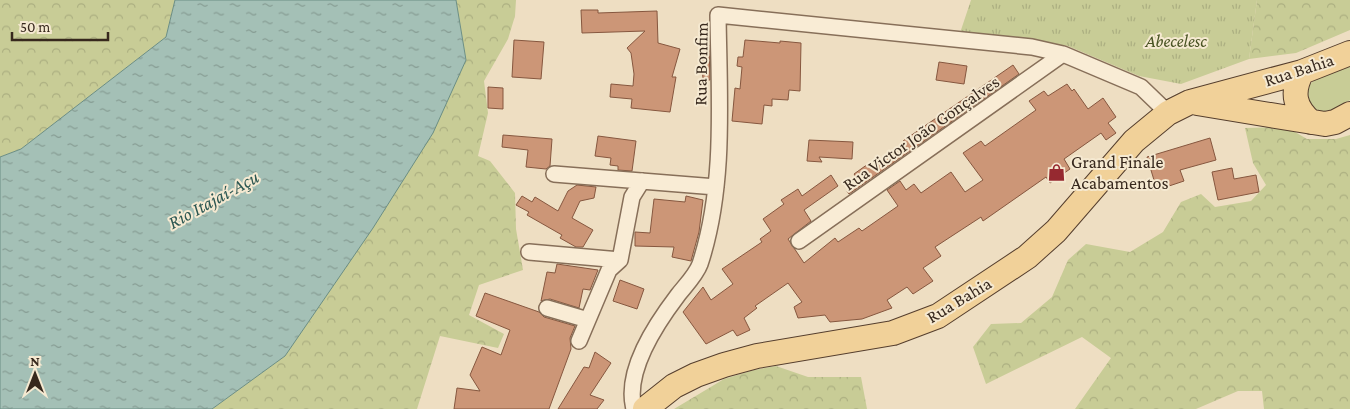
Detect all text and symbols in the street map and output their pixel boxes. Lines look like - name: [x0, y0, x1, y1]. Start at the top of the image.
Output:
- scale bar: [12, 10, 109, 42]
- text: 50 m: [20, 19, 50, 35]
- street label: Rua Bonfim: [690, 22, 712, 106]
- park label: Abecelesc: [1144, 31, 1207, 51]
- street label: Rua Bahia: [1262, 49, 1336, 91]
- street label: Rua Victor João Gonçalves: [839, 71, 1003, 195]
- place label: Grand Finale Acabamentos: [1071, 152, 1169, 193]
- shop icon: Grand Finale Acabamentos: [1047, 162, 1067, 182]
- water label: Rio Itajaí-Açu: [164, 166, 263, 234]
- street label: Rua Bahia: [923, 273, 995, 327]
- north arrow: [10, 349, 60, 399]
- text: N: [30, 353, 40, 369]

